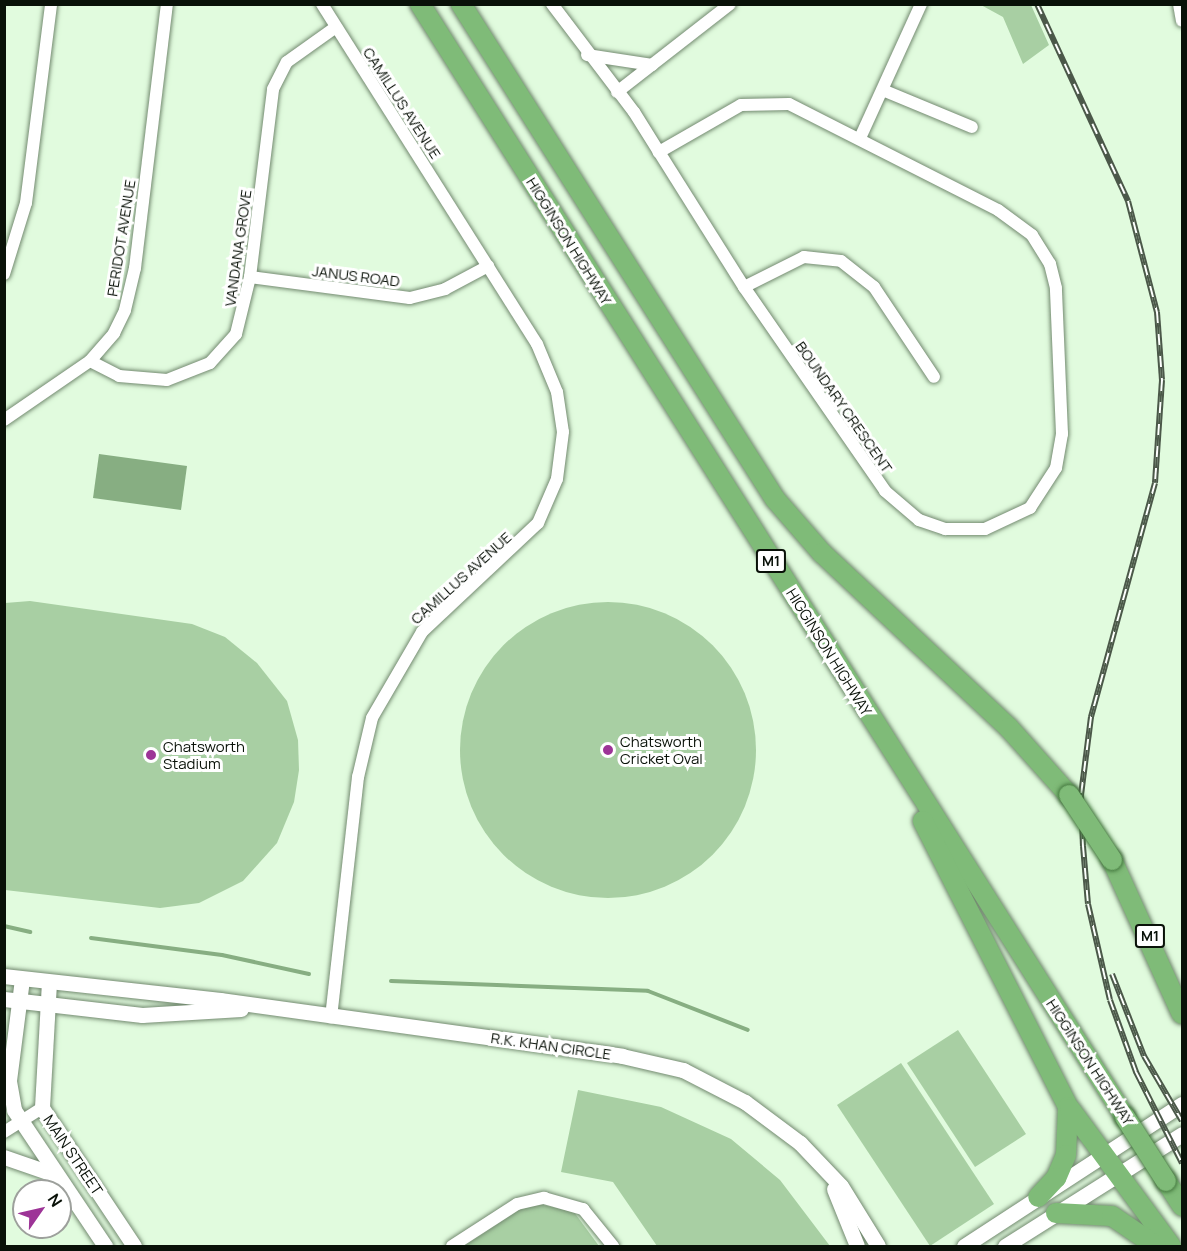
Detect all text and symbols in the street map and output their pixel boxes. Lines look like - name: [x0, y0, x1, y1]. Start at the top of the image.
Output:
- street label: CAMILLUS AVENUE: [359, 44, 445, 162]
- street label: HIGGINSON HIGHWAY: [523, 174, 615, 308]
- street label: PERIDOT AVENUE: [103, 178, 139, 298]
- street label: VANDANA GROVE: [221, 188, 255, 308]
- street label: JANUS ROAD: [311, 262, 401, 290]
- street label: BOUNDARY CRESCENT: [792, 338, 896, 476]
- street label: CAMILLUS AVENUE: [407, 528, 515, 628]
- road number: M1: [754, 550, 788, 572]
- street label: HIGGINSON HIGHWAY: [783, 585, 875, 719]
- place label: Chatsworth Cricket Oval: [620, 732, 703, 767]
- place label: Chatsworth Stadium: [163, 737, 245, 772]
- marker: Chatsworth Cricket Oval: [601, 743, 615, 757]
- marker: Chatsworth Stadium: [144, 748, 158, 762]
- road number: M1: [1134, 925, 1166, 947]
- street label: HIGGINSON HIGHWAY: [1043, 996, 1137, 1128]
- street label: R.K. KHAN CIRCLE: [490, 1029, 612, 1063]
- street label: MAIN STREET: [40, 1112, 106, 1198]
- north arrow: [12, 1179, 72, 1239]
- text: N: [43, 1189, 68, 1211]

